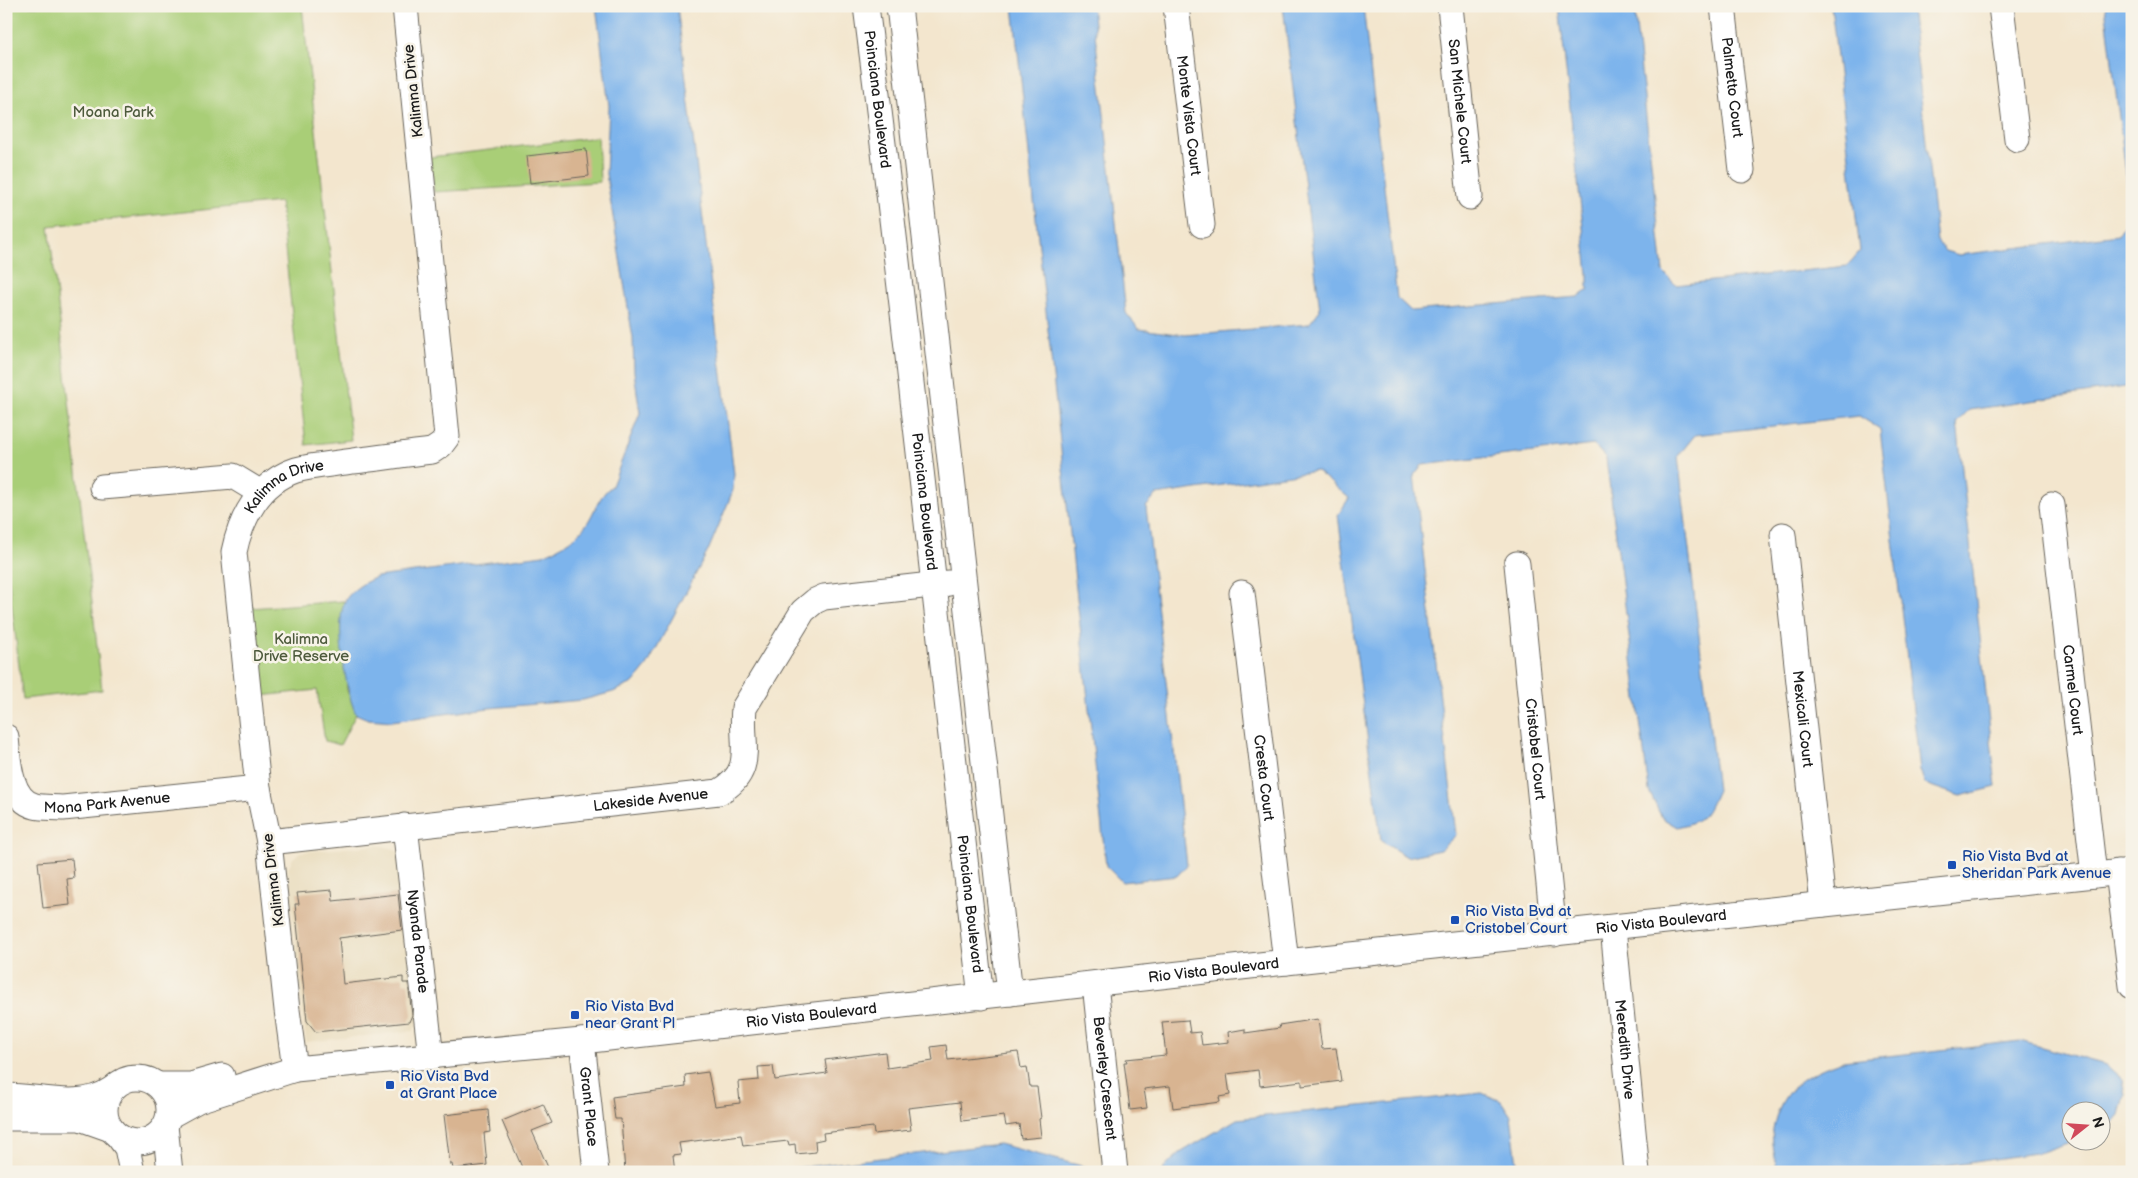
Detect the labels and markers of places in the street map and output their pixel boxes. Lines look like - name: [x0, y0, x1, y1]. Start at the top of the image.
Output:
- place label: Rio Vista Bvd at Sheridan Park Avenue: [1962, 847, 2111, 883]
- marker: Rio Vista Bvd at Sheridan Park Avenue: [1946, 859, 1958, 871]
- place label: Rio Vista Bvd at Cristobel Court: [1465, 902, 1572, 938]
- marker: Rio Vista Bvd at Cristobel Court: [1449, 914, 1461, 926]
- place label: Rio Vista Bvd near Grant Pl: [585, 997, 675, 1033]
- marker: Rio Vista Bvd near Grant Pl: [569, 1009, 581, 1021]
- place label: Rio Vista Bvd at Grant Place: [400, 1067, 497, 1103]
- marker: Rio Vista Bvd at Grant Place: [384, 1079, 396, 1091]

